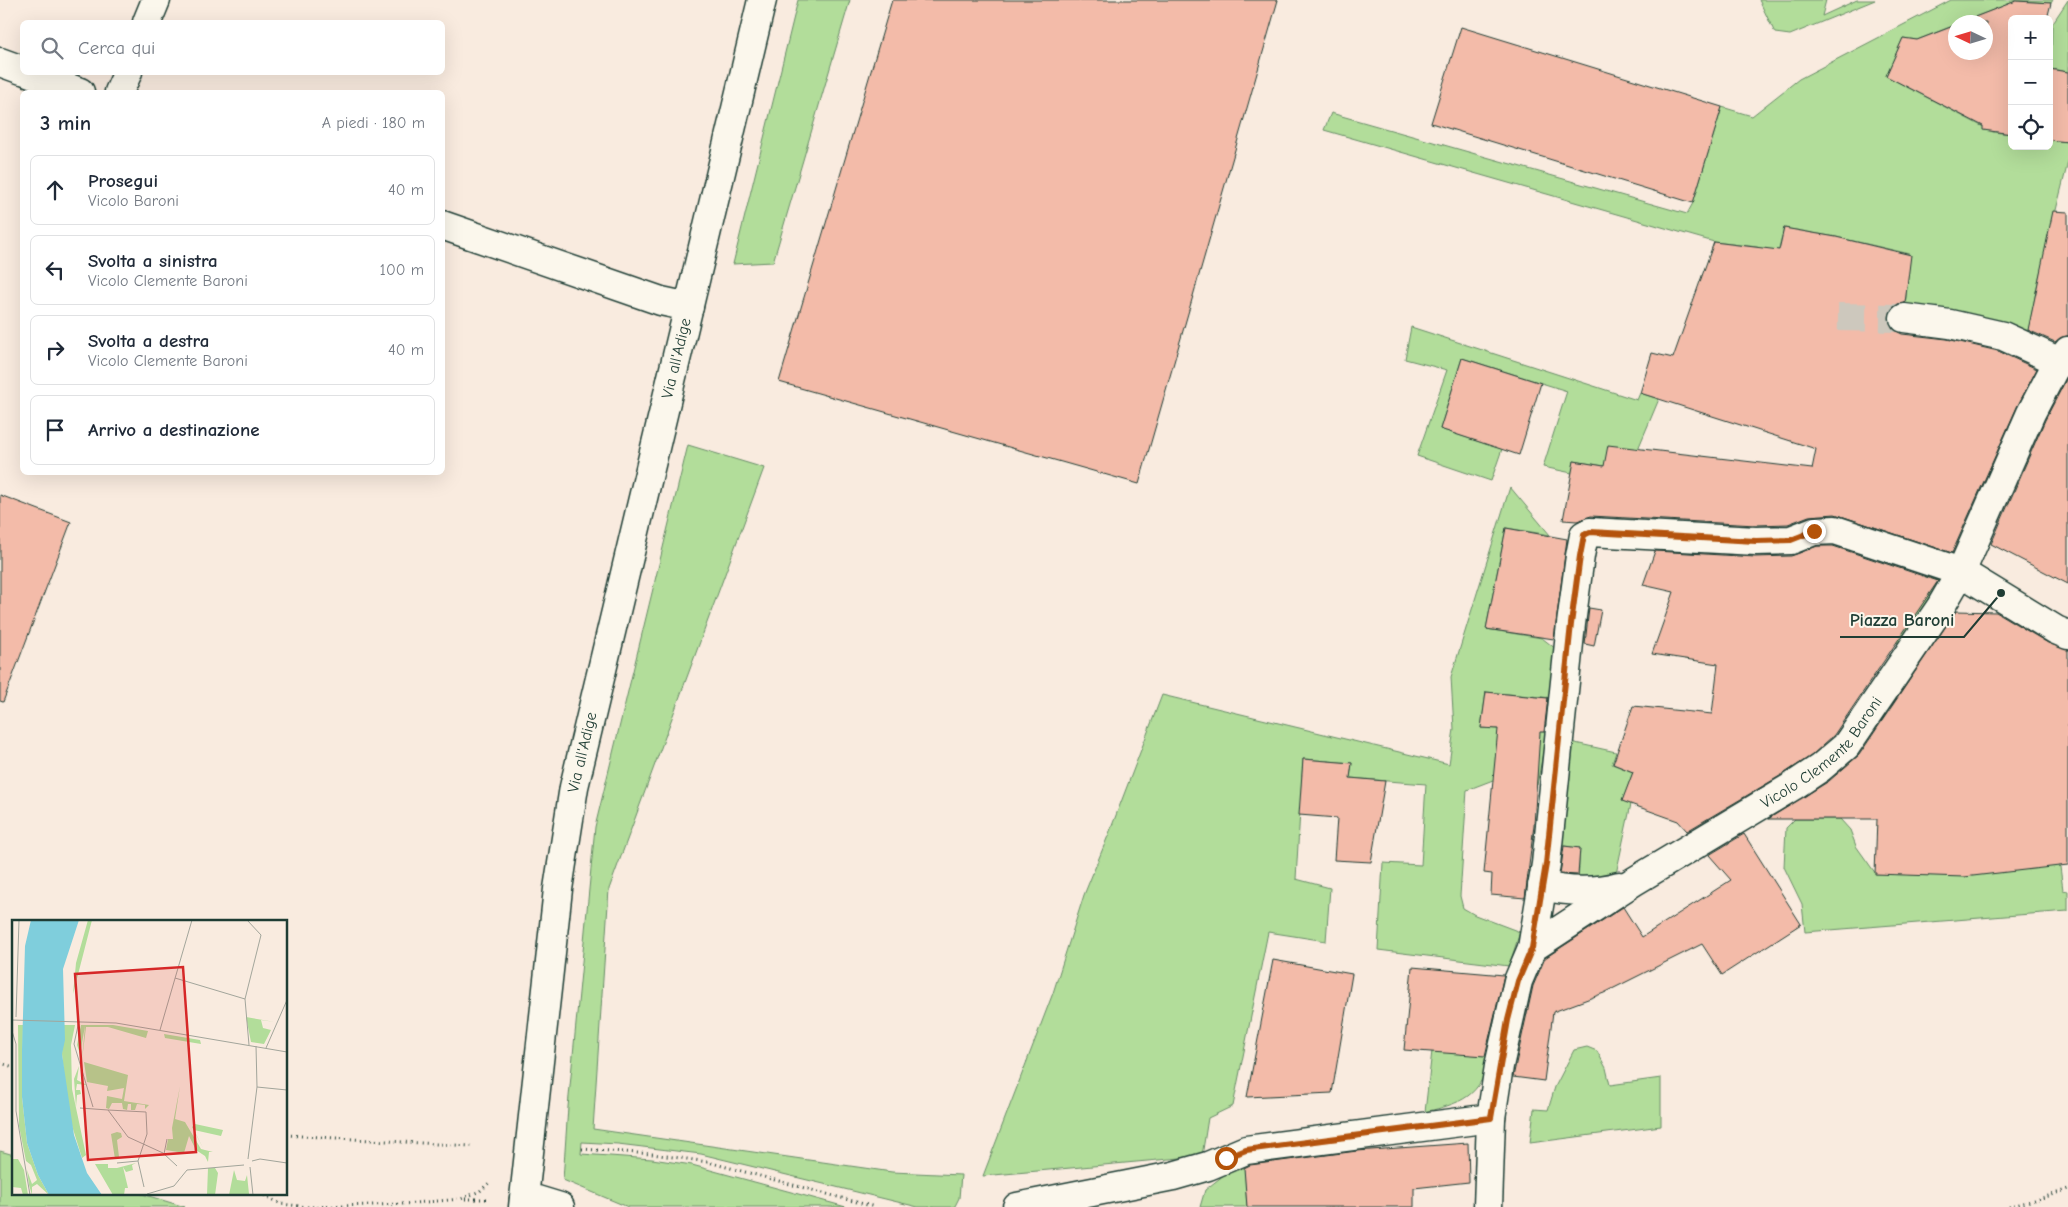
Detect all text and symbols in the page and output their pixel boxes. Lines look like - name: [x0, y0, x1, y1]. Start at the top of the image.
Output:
- north arrow: [1948, 15, 1993, 60]
- map controls: [2008, 15, 2053, 150]
- button: +: [2008, 15, 2053, 60]
- search box: [20, 20, 445, 75]
- icon: search: [38, 34, 66, 62]
- text: Cerca qui: [78, 37, 155, 59]
- button: −: [2008, 60, 2053, 105]
- button: locate: [2008, 105, 2053, 150]
- text: 3 min: [40, 111, 91, 135]
- text: A piedi · 180 m: [322, 114, 425, 132]
- text: Prosegui: [88, 170, 158, 192]
- icon: ahead: [41, 176, 69, 204]
- text: 40 m: [388, 181, 424, 199]
- text: Vicolo Baroni: [88, 192, 179, 210]
- text: Svolta a sinistra: [88, 250, 218, 272]
- icon: left: [41, 256, 69, 284]
- text: 100 m: [380, 261, 424, 279]
- text: Vicolo Clemente Baroni: [88, 272, 248, 290]
- street label: Via all'Adige: [658, 316, 695, 400]
- text: Svolta a destra: [88, 330, 209, 352]
- icon: right: [41, 336, 69, 364]
- text: 40 m: [388, 341, 424, 359]
- text: Vicolo Clemente Baroni: [88, 352, 248, 370]
- icon: arrive: [41, 416, 69, 444]
- text: Arrivo a destinazione: [88, 419, 260, 441]
- route end: [1803, 520, 1826, 543]
- callout: Piazza Baroni: [1840, 604, 1964, 637]
- text: Piazza Baroni: [1850, 610, 1954, 631]
- street label: Vicolo Clemente Baroni: [1758, 693, 1886, 812]
- street label: Via all'Adige: [564, 710, 601, 794]
- inset map: [12, 920, 288, 1194]
- route start: [1215, 1147, 1238, 1170]

